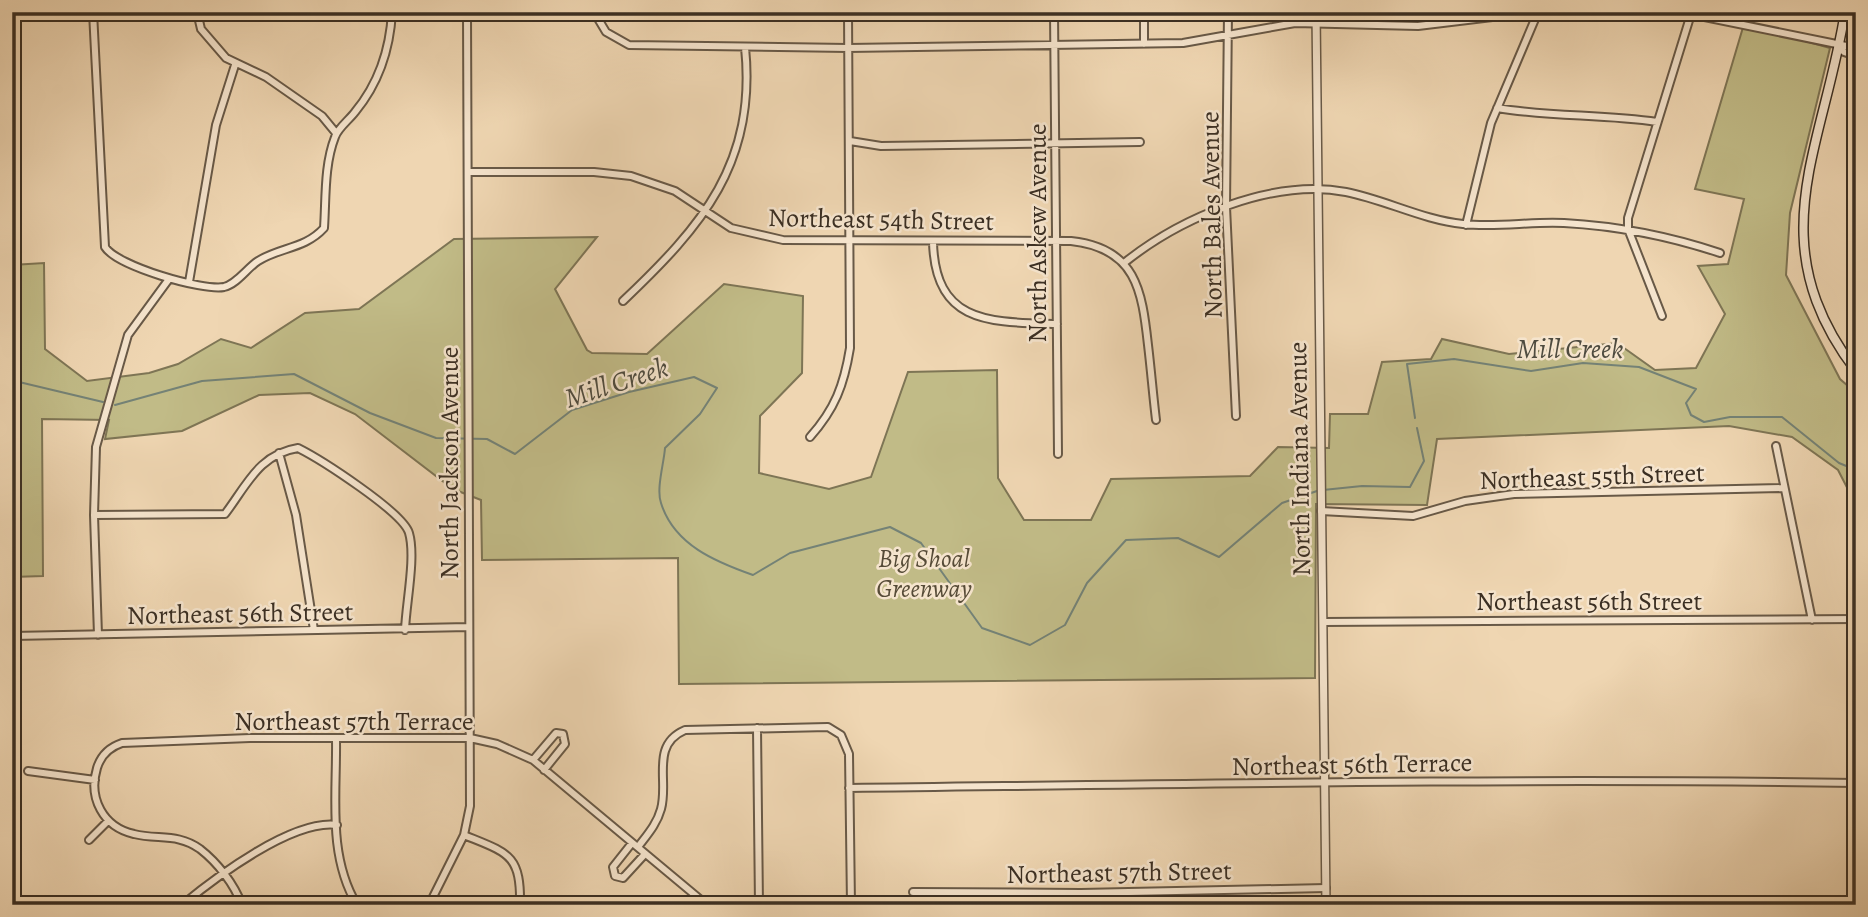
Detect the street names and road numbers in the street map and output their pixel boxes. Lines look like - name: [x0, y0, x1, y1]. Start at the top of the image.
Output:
- street label: North Bales Avenue: [1192, 111, 1231, 319]
- street label: North Askew Avenue: [1020, 123, 1055, 343]
- street label: Northeast 54th Street: [768, 200, 995, 239]
- street label: North Indiana Avenue: [1280, 341, 1319, 576]
- street label: North Jackson Avenue: [432, 347, 467, 579]
- street label: Northeast 55th Street: [1479, 455, 1706, 498]
- street label: Northeast 56th Street: [1476, 584, 1703, 619]
- street label: Northeast 56th Street: [127, 594, 354, 633]
- street label: Northeast 57th Terrace: [234, 704, 474, 739]
- street label: Northeast 56th Terrace: [1231, 745, 1473, 784]
- street label: Northeast 57th Street: [1006, 853, 1232, 892]

